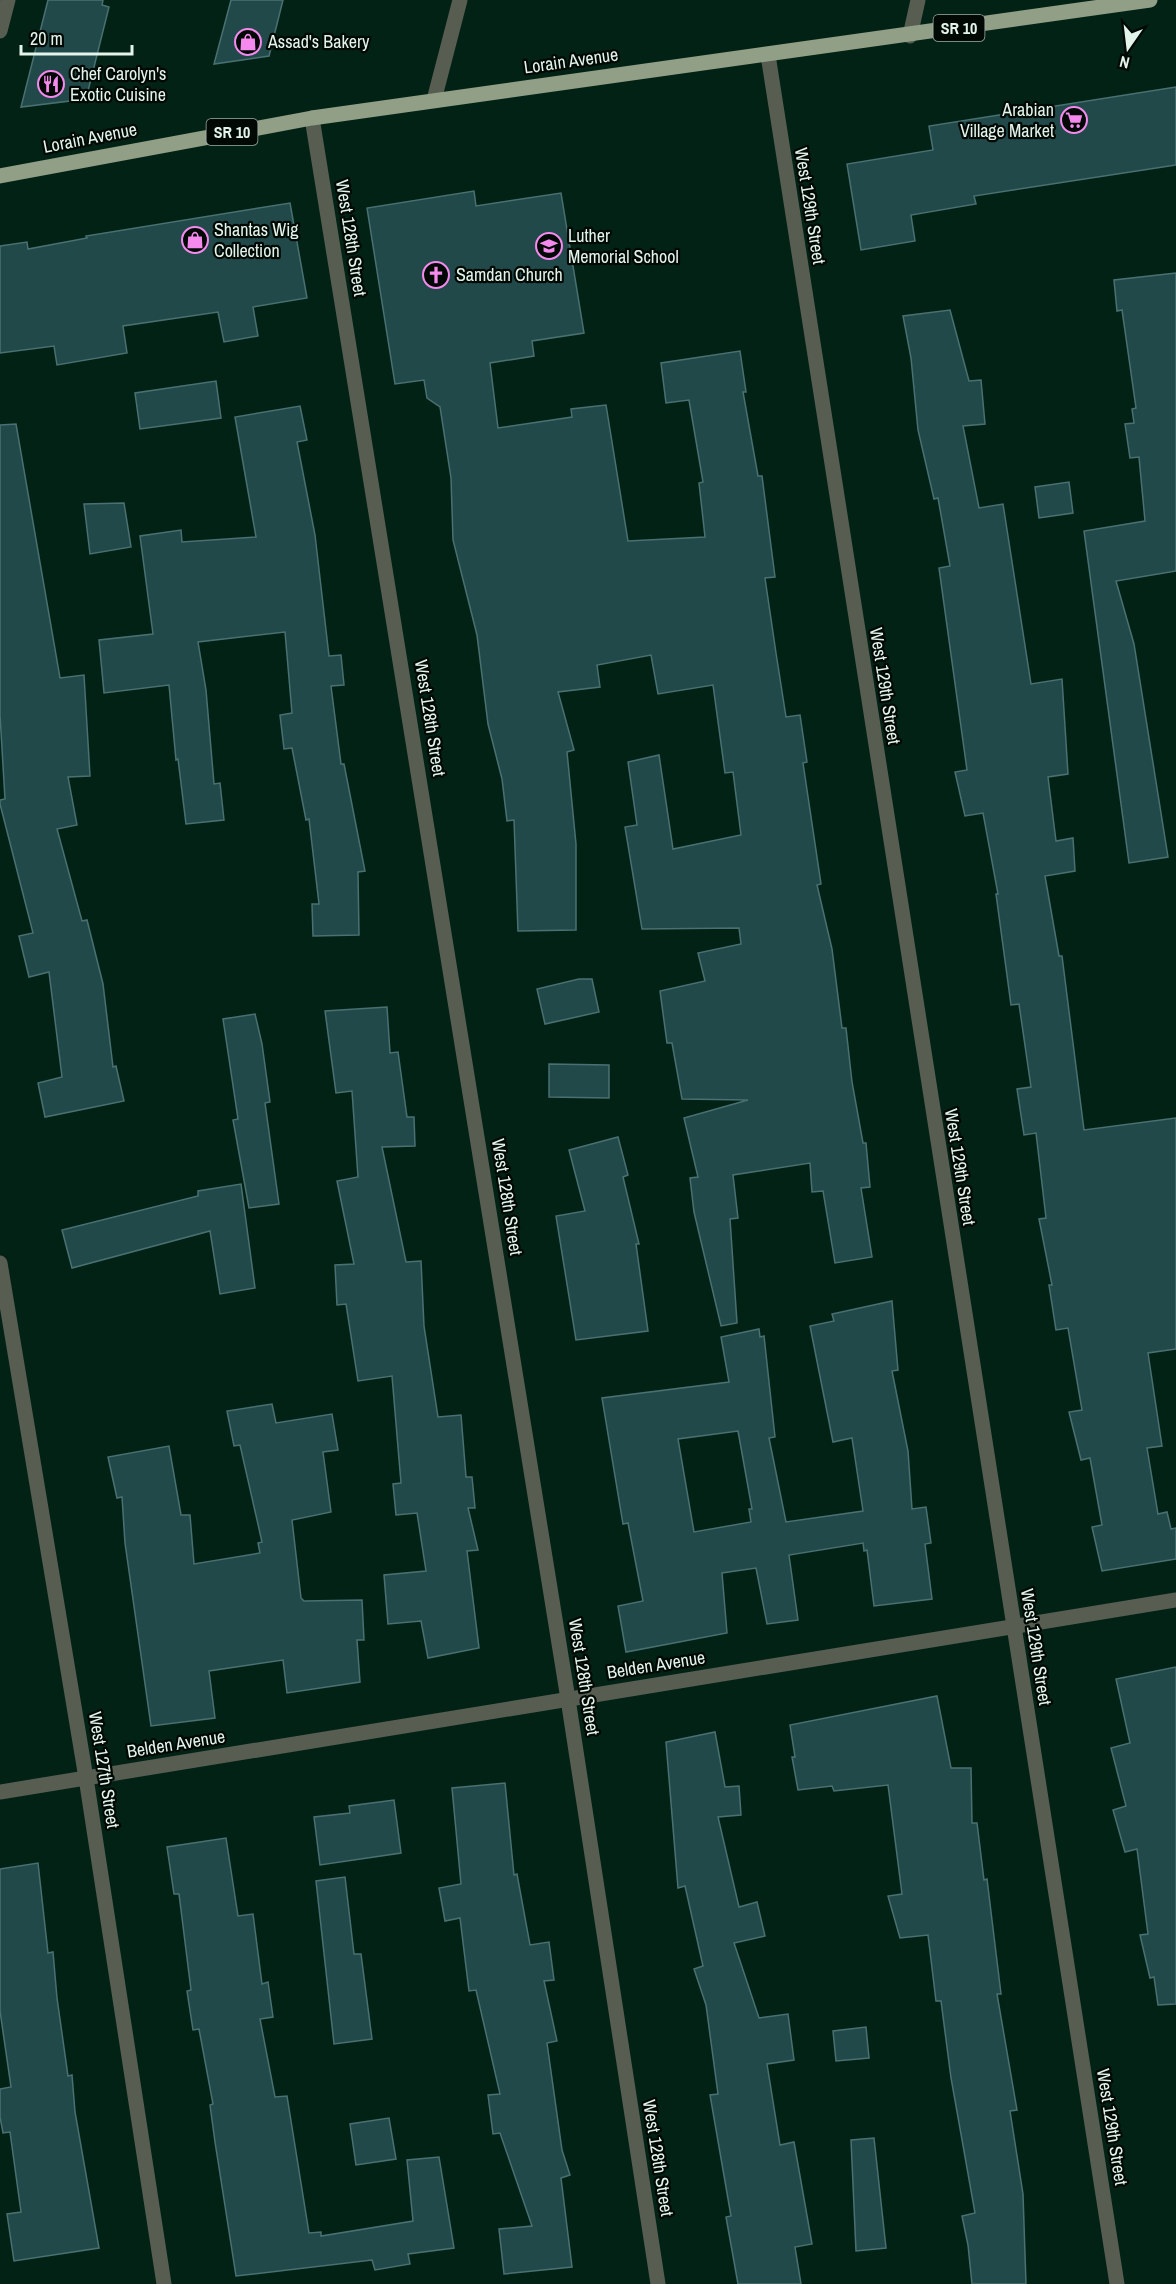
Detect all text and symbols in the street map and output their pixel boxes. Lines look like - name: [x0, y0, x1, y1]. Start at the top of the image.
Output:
- road number: SR 10: [934, 15, 984, 41]
- scale bar: [21, 18, 132, 56]
- north arrow: [1098, 18, 1158, 78]
- text: 20 m: [30, 26, 63, 51]
- shop icon: Assad's Bakery: [233, 27, 263, 57]
- place label: Assad's Bakery: [267, 29, 370, 54]
- street label: Lorain Avenue: [522, 42, 620, 79]
- text: N: [1117, 51, 1132, 74]
- place label: Chef Carolyn's Exotic Cuisine: [70, 61, 166, 107]
- restaurant icon: Chef Carolyn's Exotic Cuisine: [36, 69, 66, 99]
- place label: Arabian Village Market: [960, 97, 1054, 143]
- supermarket icon: Arabian Village Market: [1059, 105, 1089, 135]
- street label: Lorain Avenue: [41, 116, 139, 159]
- road number: SR 10: [206, 119, 258, 145]
- street label: West 129th Street: [789, 146, 832, 266]
- street label: West 128th Street: [330, 178, 373, 298]
- place label: Shantas Wig Collection: [214, 217, 299, 263]
- place label: Luther Memorial School: [568, 223, 679, 269]
- shop icon: Shantas Wig Collection: [180, 225, 210, 255]
- school or university icon: Luther Memorial School: [534, 231, 564, 261]
- church icon: Samdan Church: [421, 260, 451, 290]
- place label: Samdan Church: [456, 262, 563, 287]
- street label: West 129th Street: [864, 626, 907, 746]
- street label: West 128th Street: [409, 658, 452, 778]
- street label: West 129th Street: [939, 1107, 982, 1227]
- street label: West 128th Street: [486, 1137, 529, 1257]
- street label: West 129th Street: [1015, 1587, 1058, 1707]
- street label: West 128th Street: [563, 1617, 606, 1737]
- street label: Belden Avenue: [605, 1644, 707, 1685]
- street label: West 127th Street: [83, 1710, 126, 1830]
- street label: Belden Avenue: [125, 1723, 227, 1764]
- street label: West 129th Street: [1091, 2067, 1134, 2187]
- street label: West 128th Street: [637, 2098, 680, 2218]

